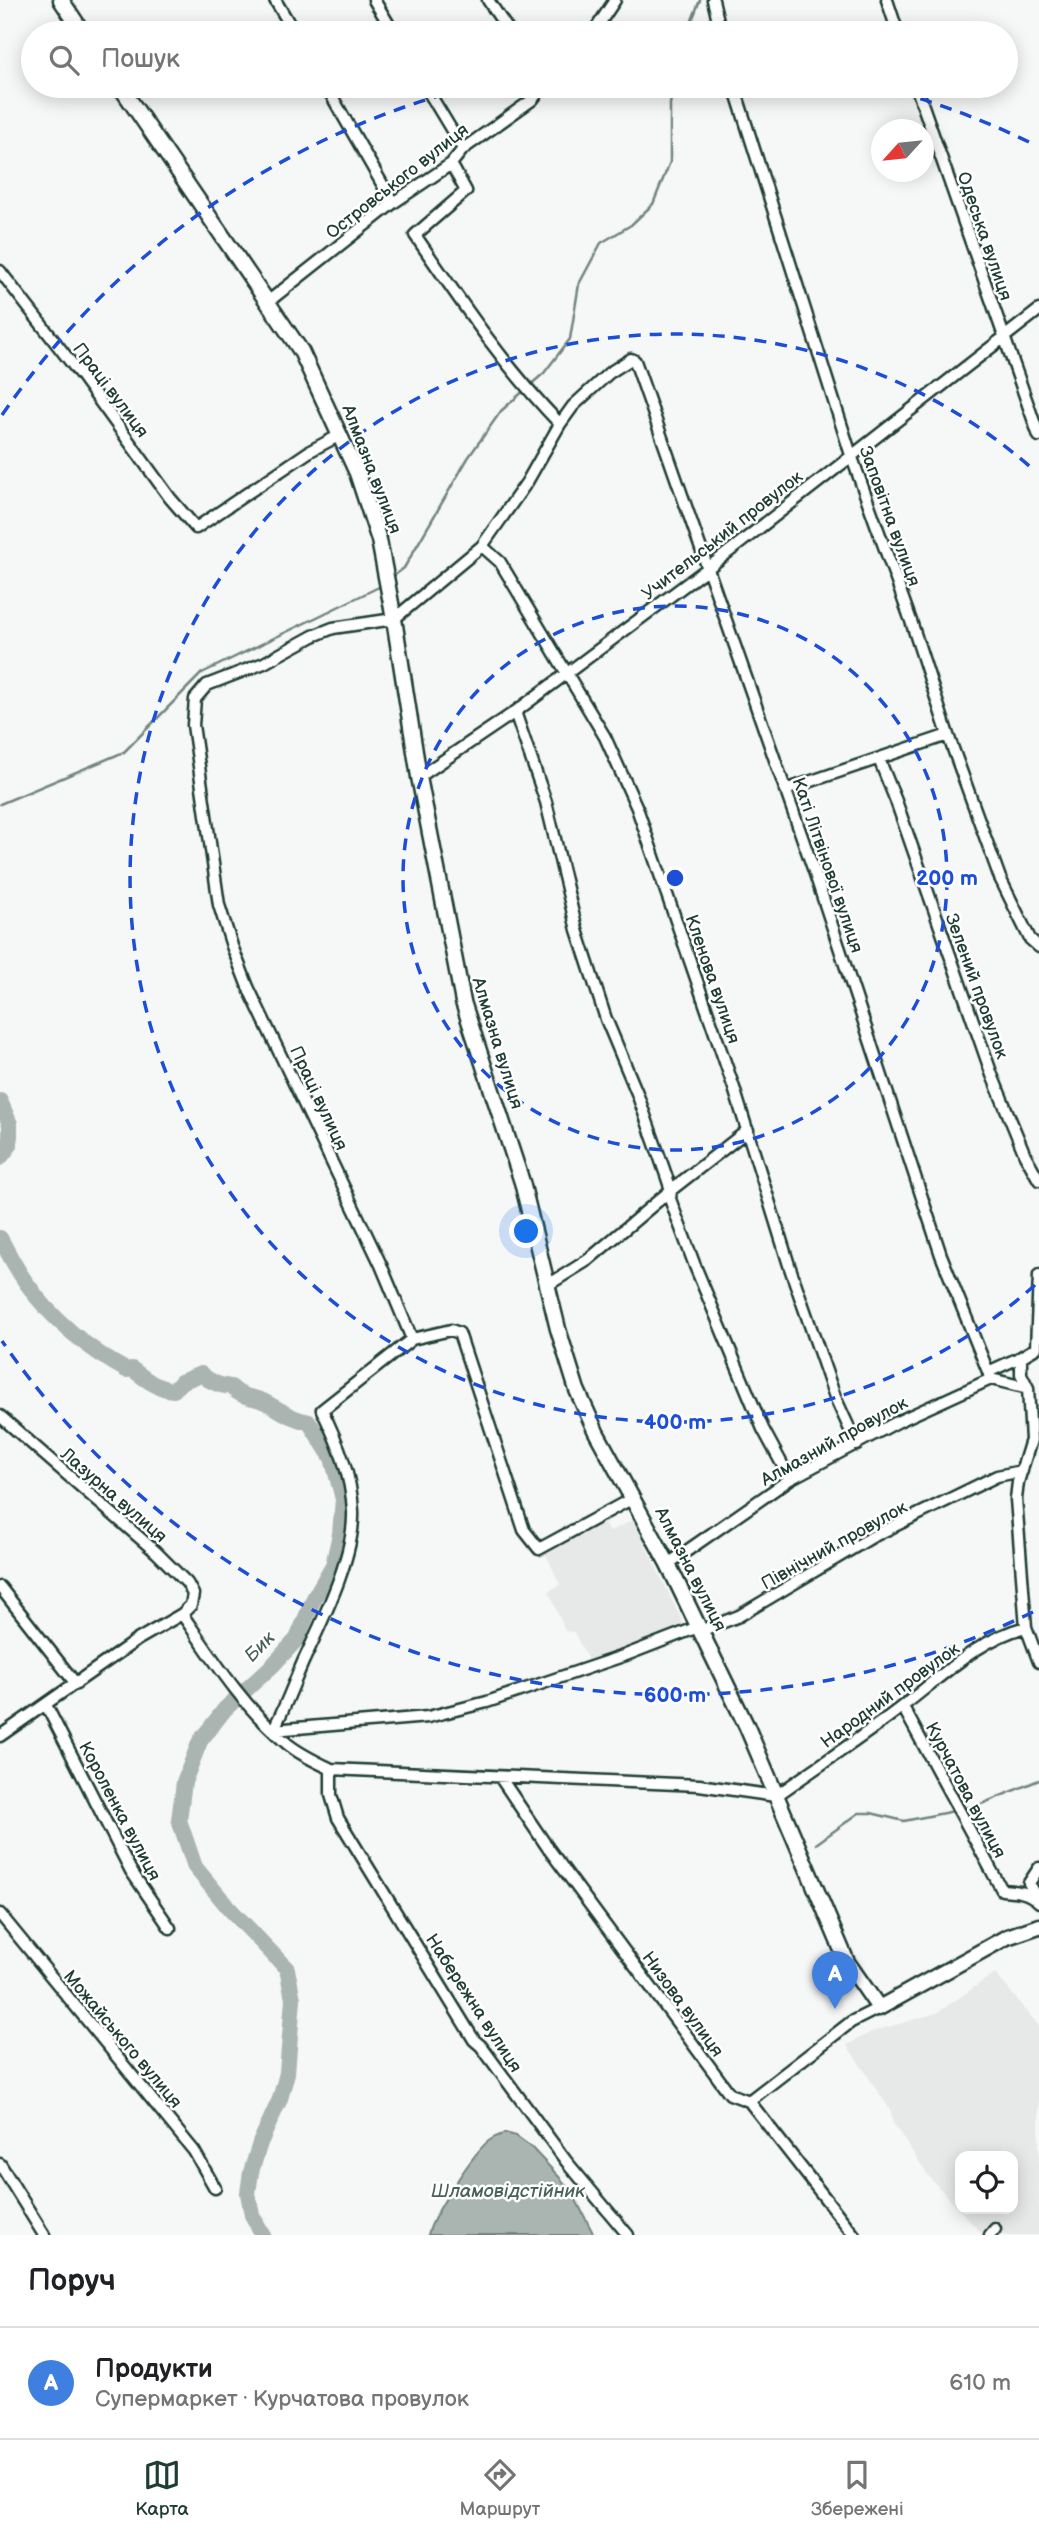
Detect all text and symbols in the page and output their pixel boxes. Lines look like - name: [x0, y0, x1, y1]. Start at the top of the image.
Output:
- search box: [21, 21, 1018, 98]
- icon: search: [45, 41, 83, 79]
- text: Пошук: [101, 44, 180, 75]
- street label: Островського вулиця: [322, 119, 473, 244]
- north arrow: [871, 119, 934, 182]
- street label: Одеська вулиця: [953, 169, 1016, 303]
- street label: Праці вулиця: [68, 339, 153, 442]
- street label: Алмазна вулиця: [337, 401, 406, 537]
- street label: Заповітна вулиця: [854, 443, 925, 589]
- street label: Учительський провулок: [638, 466, 807, 605]
- street label: Каті Літвінової вулиця: [788, 775, 867, 956]
- centre of rings: [663, 866, 687, 890]
- text: 200 m: [916, 866, 978, 891]
- street label: Зелений провулок: [940, 911, 1013, 1062]
- street label: Кленова вулиця: [681, 912, 744, 1046]
- street label: Алмазна вулиця: [467, 974, 528, 1112]
- street label: Праці вулиця: [285, 1043, 352, 1154]
- your location: [509, 1214, 543, 1248]
- street label: Алмазний провулок: [756, 1392, 912, 1491]
- text: 400 m: [644, 1410, 706, 1435]
- street label: Лазурна вулиця: [56, 1443, 171, 1547]
- street label: Північний провулок: [758, 1496, 911, 1594]
- street label: Алмазна вулиця: [650, 1503, 731, 1635]
- water label: Бик: [240, 1626, 281, 1667]
- street label: Народний провулок: [817, 1638, 964, 1753]
- text: 600 m: [644, 1683, 706, 1708]
- street label: Курчатова вулиця: [921, 1719, 1010, 1862]
- street label: Короленка вулиця: [74, 1738, 165, 1884]
- street label: Набережна вулиця: [421, 1930, 526, 2076]
- street label: Низова вулиця: [637, 1948, 728, 2061]
- pin: A: [812, 1951, 858, 2009]
- street label: Можайського вулиця: [59, 1966, 186, 2112]
- map controls: [955, 2151, 1018, 2214]
- button: locate: [955, 2151, 1018, 2214]
- water label: Шламовідстійник: [431, 2180, 586, 2203]
- text: Поруч: [28, 2263, 116, 2299]
- text: Продукти: [95, 2354, 213, 2385]
- text: A: [44, 2369, 58, 2397]
- text: 610 m: [949, 2369, 1011, 2397]
- text: Супермаркет · Курчатова провулок: [95, 2385, 469, 2413]
- tab: Карта: [135, 2456, 189, 2521]
- tab: Маршрут: [460, 2456, 540, 2521]
- tab: Збережені: [811, 2456, 904, 2521]

